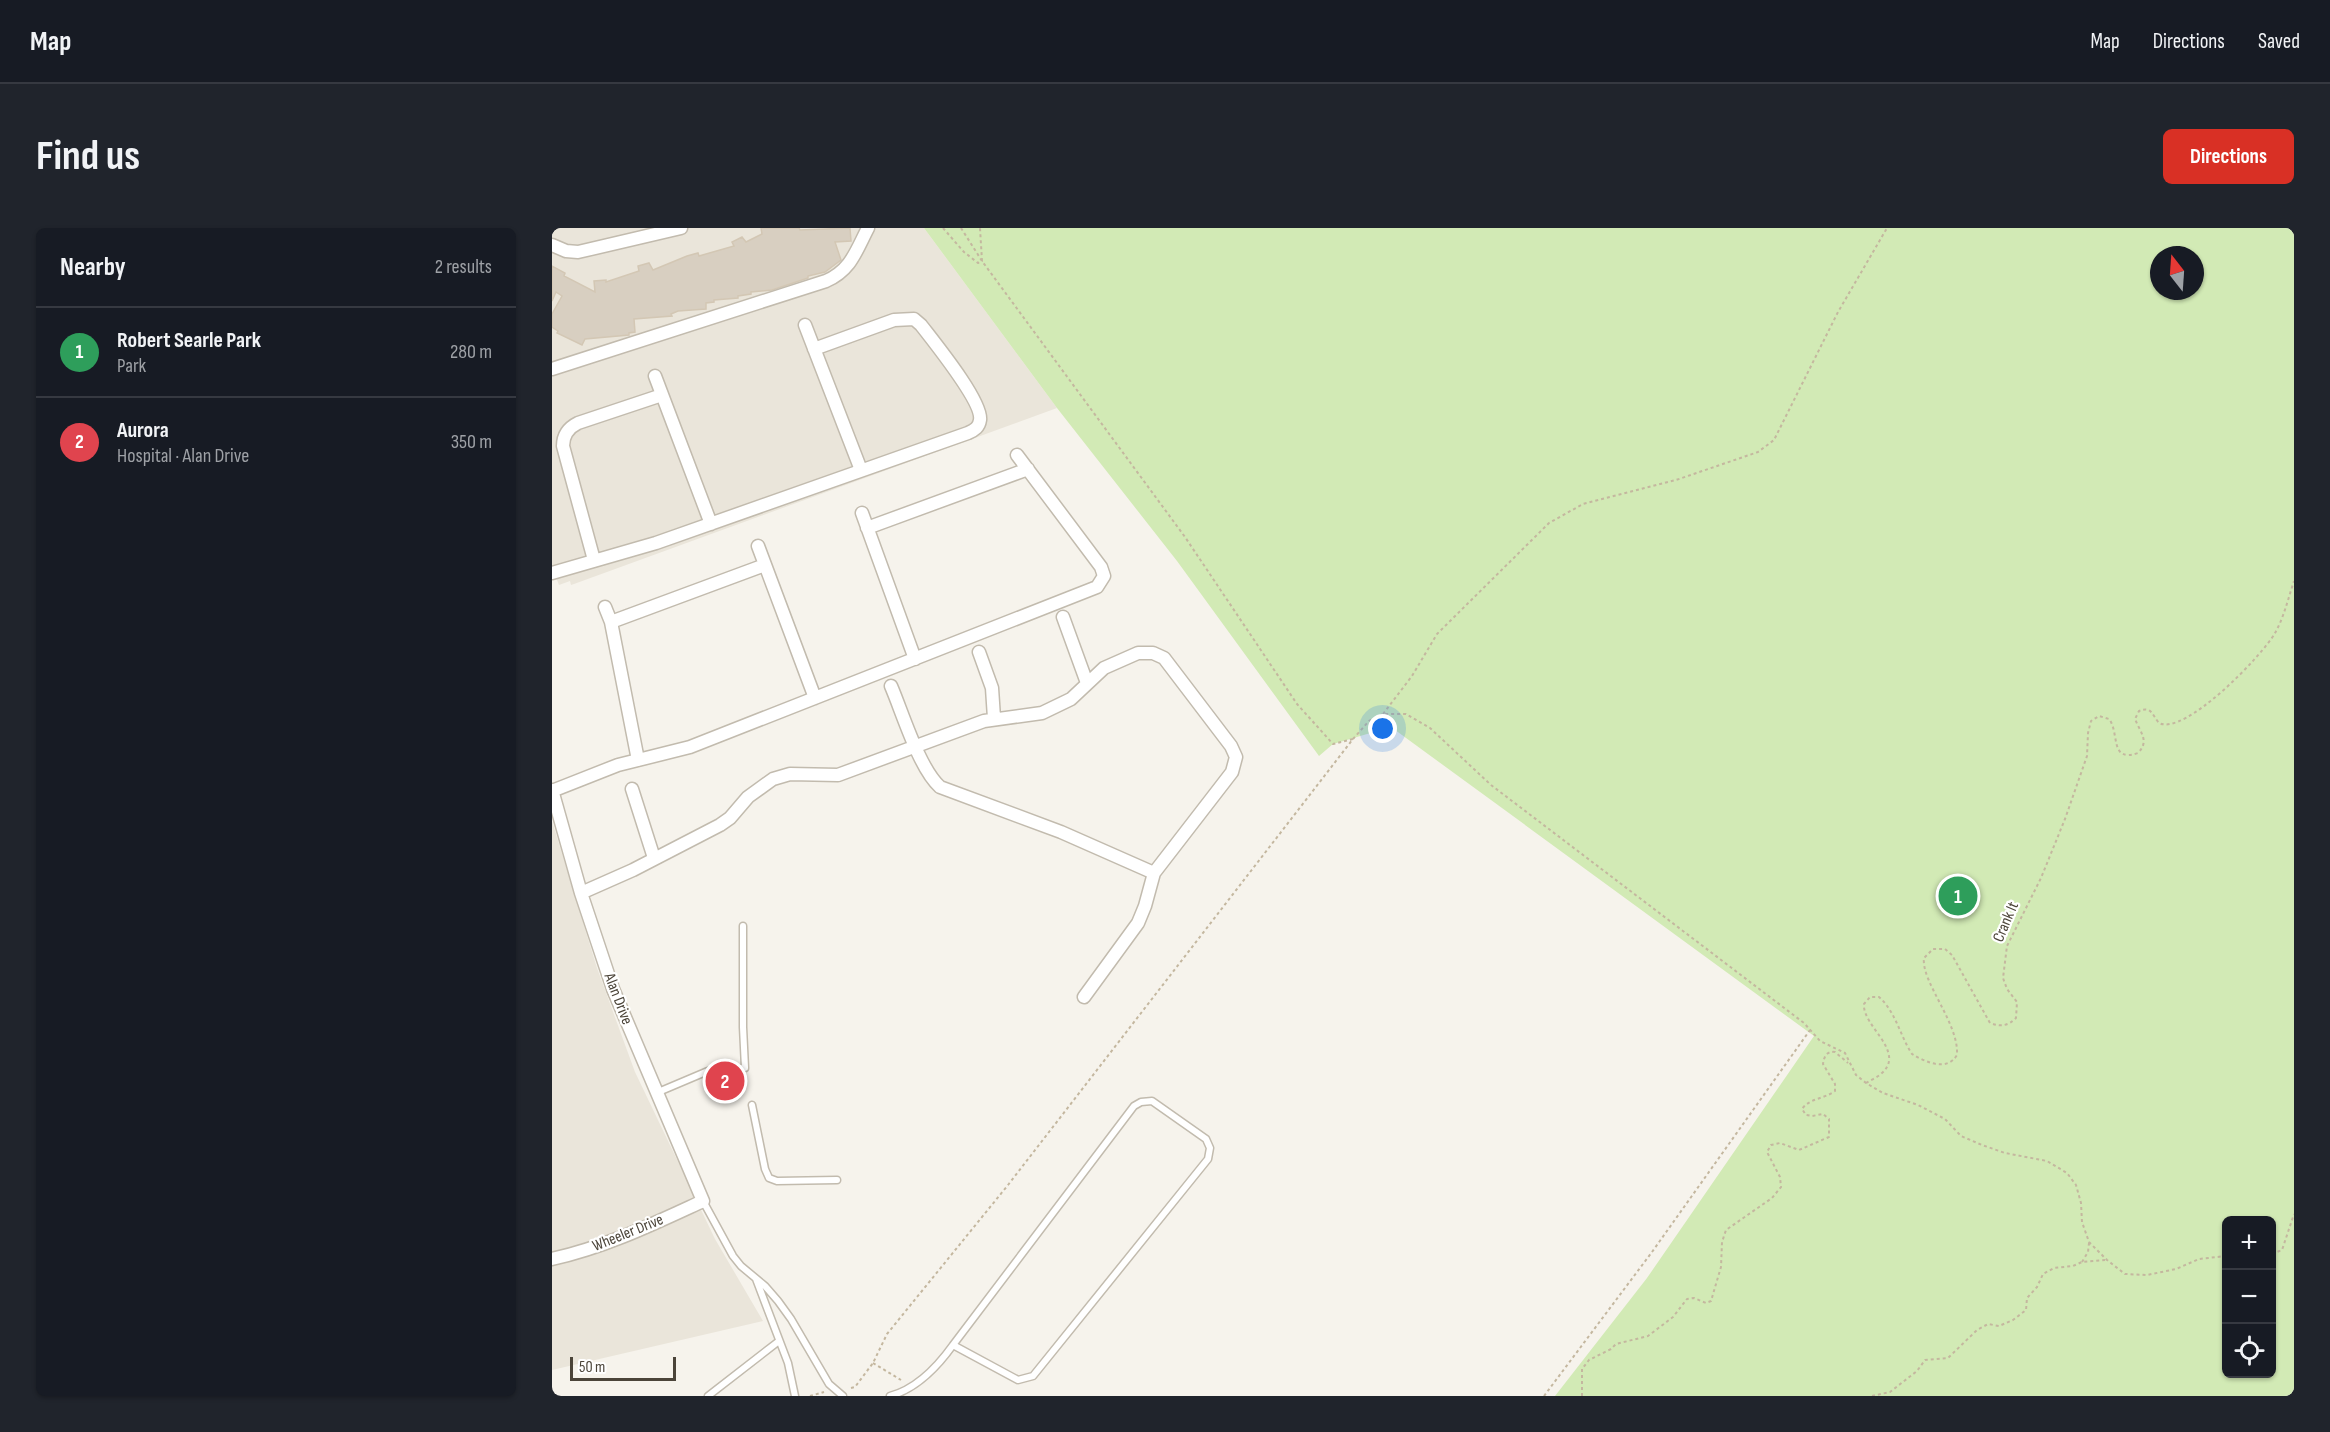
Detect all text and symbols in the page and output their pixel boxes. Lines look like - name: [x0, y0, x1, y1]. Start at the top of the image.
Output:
- text: Map: [30, 25, 71, 58]
- text: Map: [2090, 29, 2120, 54]
- text: Directions: [2153, 29, 2225, 54]
- text: Saved: [2258, 29, 2300, 54]
- button: Directions: [2163, 129, 2294, 184]
- text: Find us: [36, 131, 140, 182]
- north arrow: [2150, 246, 2204, 300]
- text: Nearby: [60, 252, 126, 283]
- text: 2 results: [435, 255, 492, 279]
- text: Robert Searle Park: [117, 327, 261, 354]
- text: 1: [76, 340, 83, 364]
- text: 280 m: [450, 340, 492, 364]
- text: Park: [117, 354, 146, 378]
- text: Aurora: [117, 417, 169, 444]
- text: 2: [75, 430, 84, 454]
- text: 350 m: [451, 430, 492, 454]
- text: Hospital · Alan Drive: [117, 444, 249, 468]
- your location: [1368, 714, 1397, 743]
- pin: 1: [1938, 874, 1978, 918]
- street label: Crank It: [1989, 899, 2023, 945]
- street label: Alan Drive: [599, 970, 636, 1027]
- pin: 2: [706, 1058, 744, 1104]
- street label: Wheeler Drive: [590, 1210, 666, 1256]
- map controls: [2222, 1216, 2276, 1378]
- button: +: [2222, 1216, 2276, 1270]
- button: −: [2222, 1270, 2276, 1324]
- button: locate: [2222, 1324, 2276, 1378]
- scale bar: [570, 1354, 676, 1382]
- text: 50 m: [579, 1358, 605, 1377]

